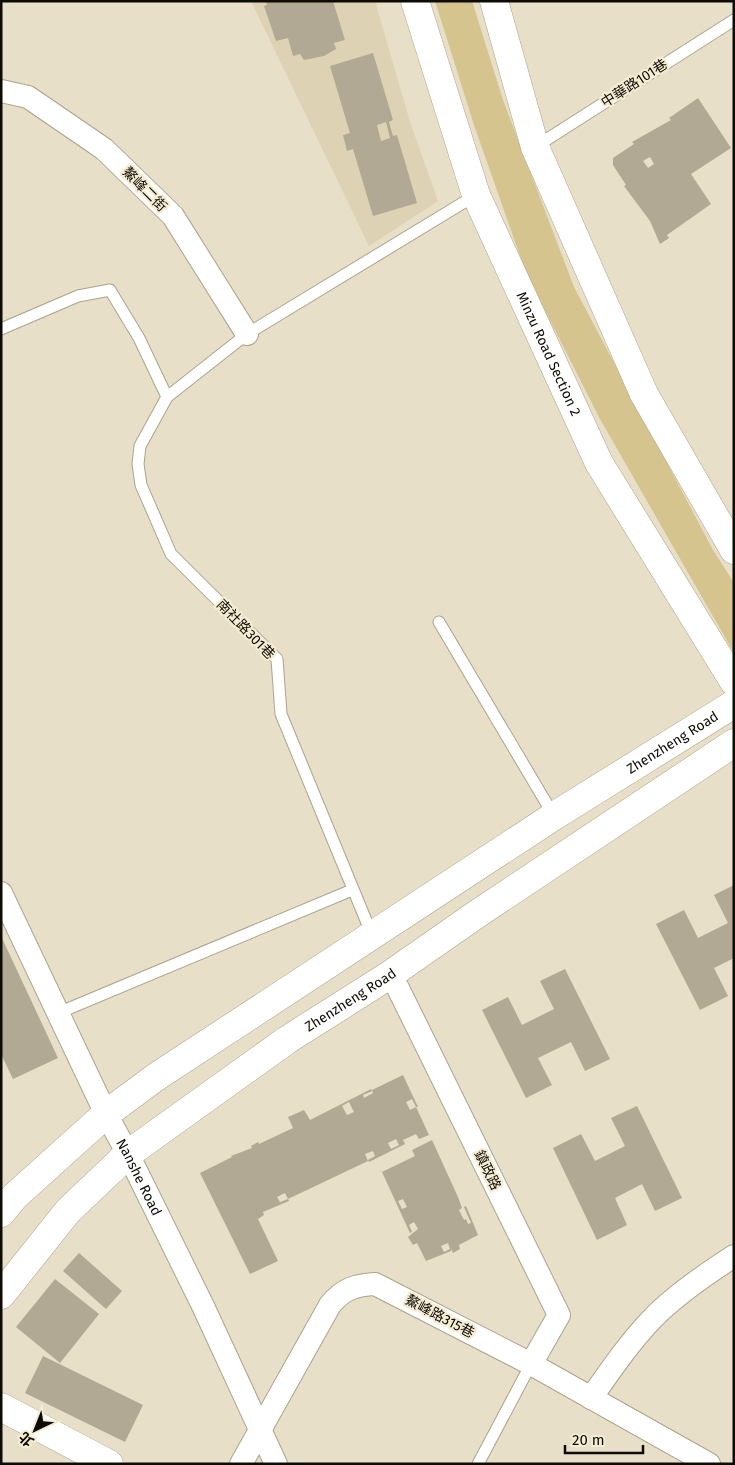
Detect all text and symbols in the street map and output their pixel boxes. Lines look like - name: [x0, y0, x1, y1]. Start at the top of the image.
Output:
- street label: 中華路101巷: [598, 56, 671, 111]
- street label: 鰲峰二街: [119, 164, 170, 215]
- street label: Minzu Road Section 2: [513, 289, 584, 419]
- street label: 南社路301巷: [213, 596, 278, 663]
- street label: Zhenzheng Road: [624, 708, 722, 778]
- street label: Zhenzheng Road: [302, 965, 400, 1035]
- street label: Nanshe Road: [112, 1136, 165, 1219]
- street label: 鎮政路: [471, 1148, 504, 1193]
- street label: 鰲峰路315巷: [402, 1291, 477, 1342]
- north arrow: [10, 1405, 60, 1455]
- scale bar: [565, 1422, 642, 1454]
- text: 北: [16, 1428, 37, 1450]
- text: 20 m: [572, 1431, 605, 1449]

